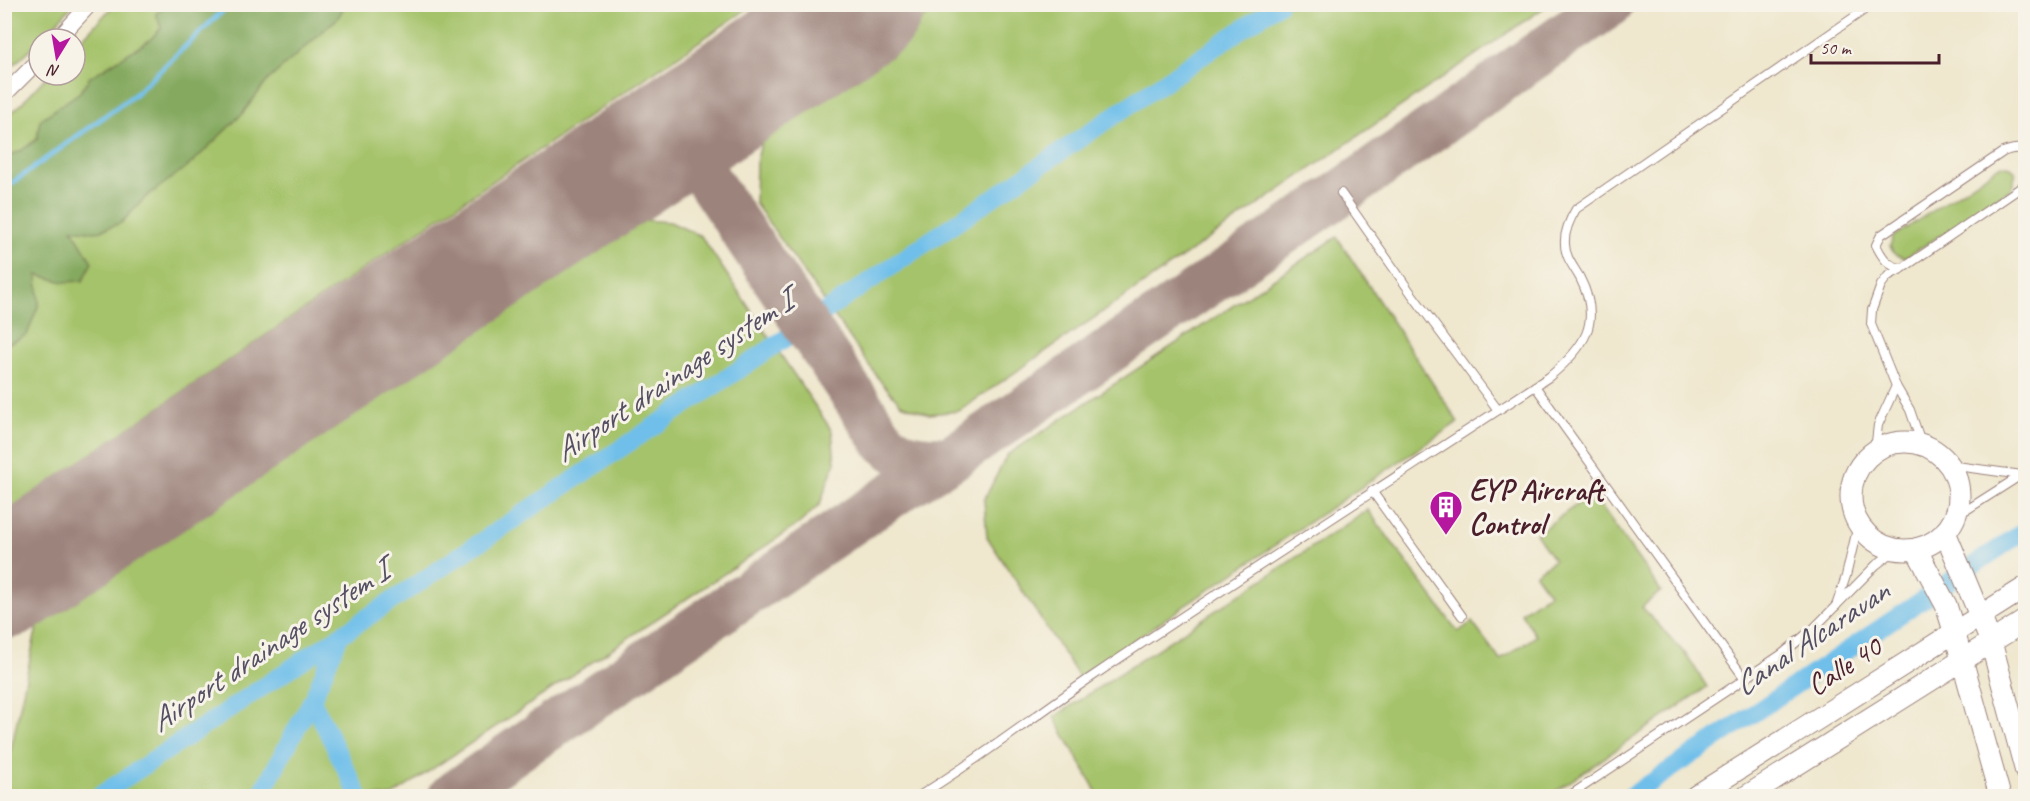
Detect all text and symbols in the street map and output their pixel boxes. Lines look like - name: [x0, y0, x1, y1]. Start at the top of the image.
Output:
- north arrow: [27, 27, 87, 87]
- scale bar: [1811, 27, 1938, 65]
- text: 50 m: [1820, 37, 1853, 59]
- text: N: [45, 59, 61, 82]
- water label: Airport drainage system I: [546, 274, 810, 471]
- place label: EYP Aircraft Control: [1469, 471, 1607, 543]
- building icon: EYP Aircraft Control: [1428, 489, 1464, 536]
- water label: Airport drainage system I: [142, 544, 406, 741]
- water label: Canal Alcaravan: [1725, 570, 1899, 705]
- street label: Calle 40: [1800, 627, 1891, 704]

